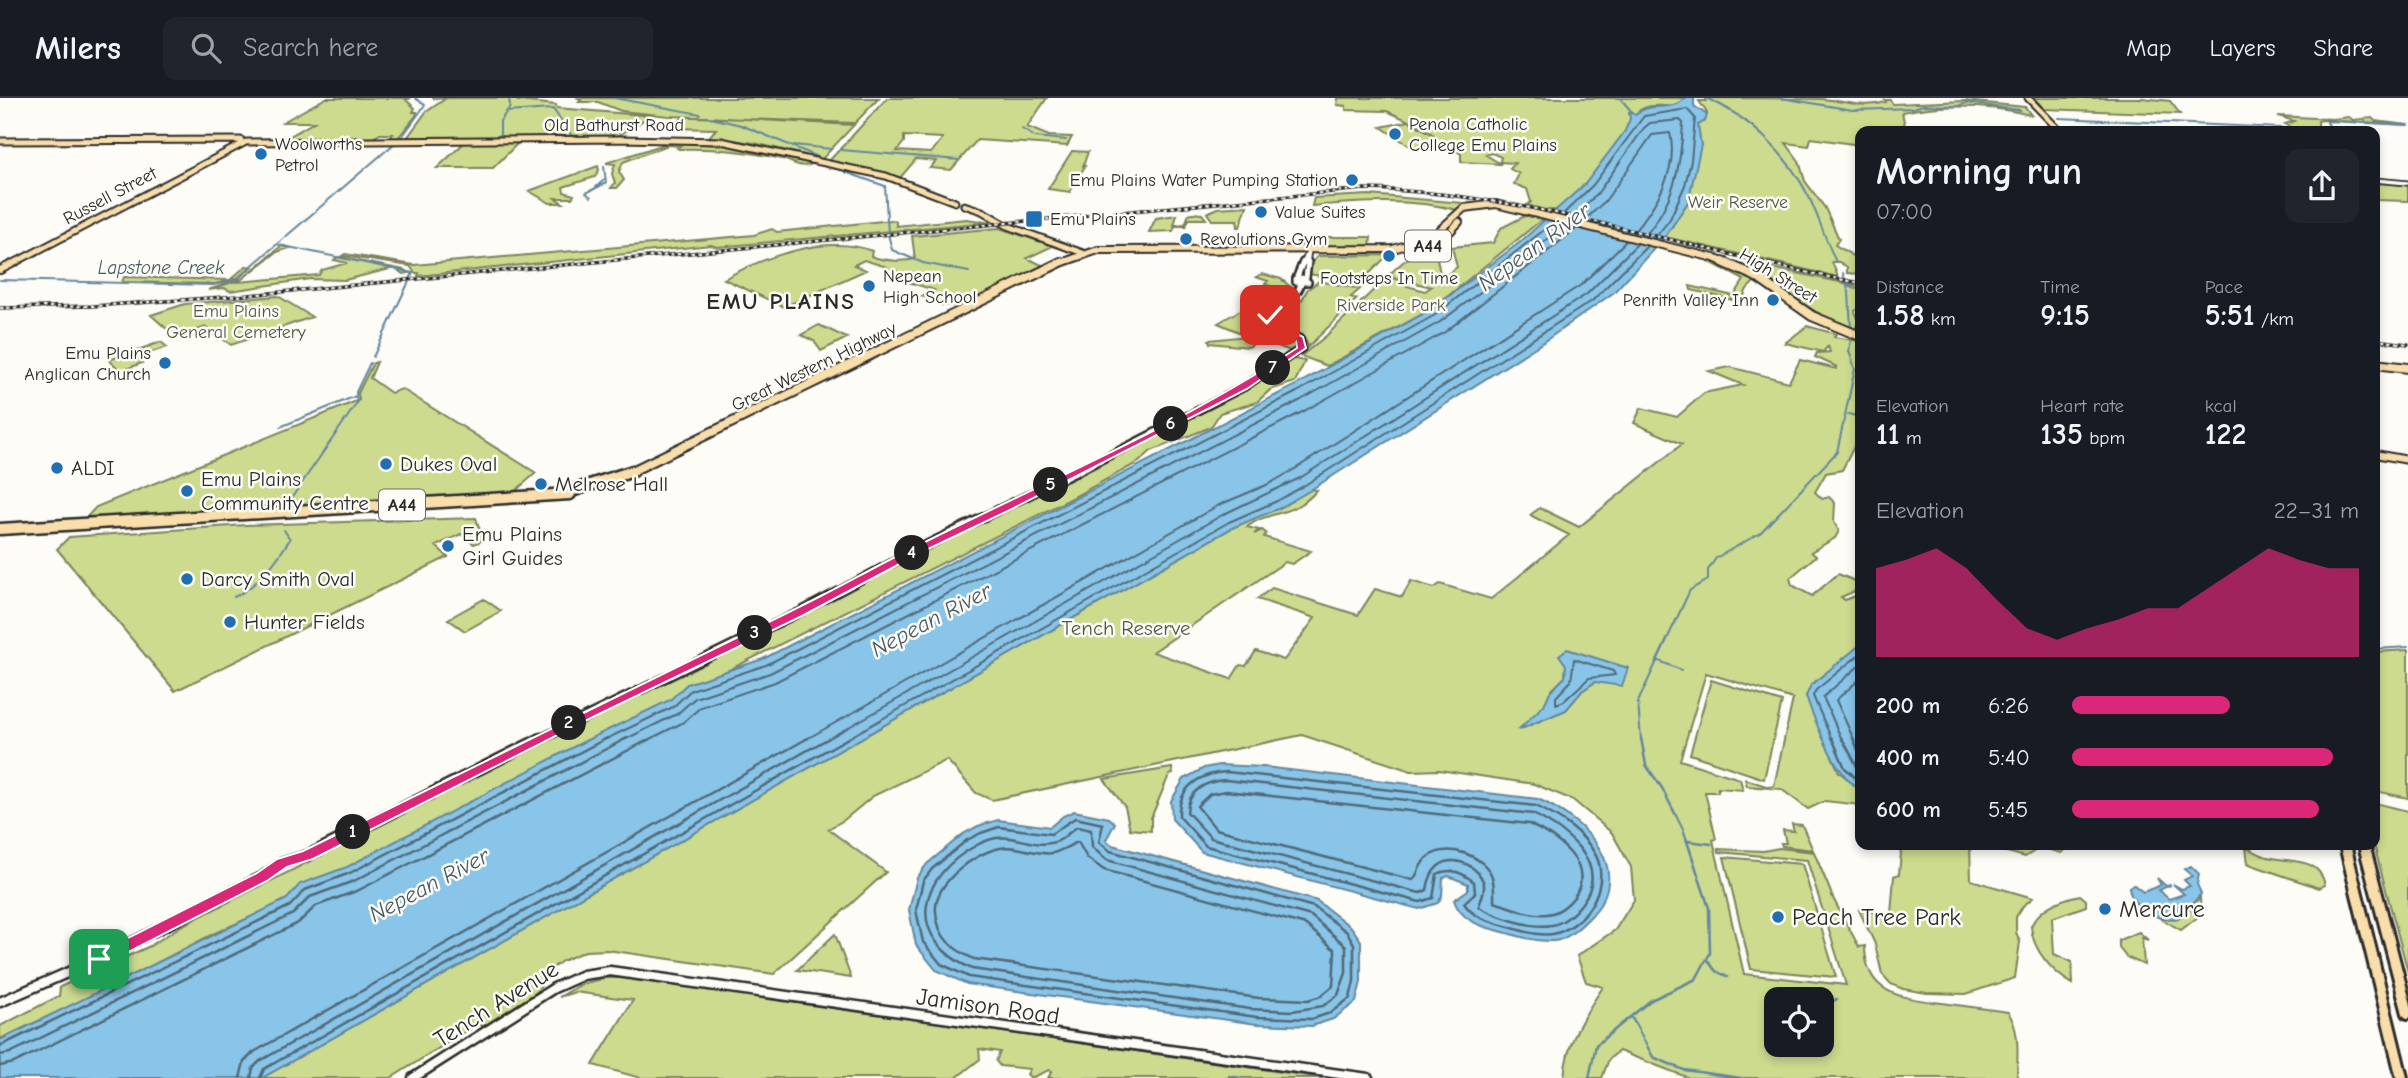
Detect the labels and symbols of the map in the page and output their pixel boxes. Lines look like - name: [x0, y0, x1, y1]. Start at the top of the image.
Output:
- place label: Penola Catholic College Emu Plains: [1409, 114, 1557, 156]
- street label: Old Bathurst Road: [544, 115, 684, 136]
- marker: Penola Catholic College Emu Plains: [1387, 126, 1403, 142]
- place label: Woolworths Petrol: [275, 134, 362, 176]
- marker: Woolworths Petrol: [253, 146, 269, 162]
- street label: Russell Street: [60, 162, 161, 229]
- place label: Emu Plains Water Pumping Station: [1070, 170, 1338, 191]
- marker: Emu Plains Water Pumping Station: [1344, 172, 1360, 188]
- park label: Weir Reserve: [1688, 192, 1788, 213]
- water label: Nepean River: [1473, 197, 1596, 297]
- place label: Value Suites: [1275, 202, 1365, 223]
- marker: Value Suites: [1253, 204, 1269, 220]
- marker: Emu Plains: [1024, 209, 1044, 229]
- place label: Emu Plains: [1050, 209, 1136, 230]
- place label: Revolutions Gym: [1200, 229, 1327, 250]
- road number: A44: [1405, 230, 1451, 262]
- marker: Revolutions Gym: [1178, 231, 1194, 247]
- street label: High Street: [1735, 244, 1821, 309]
- marker: Footsteps In Time: [1381, 248, 1397, 264]
- water label: Lapstone Creek: [98, 257, 225, 279]
- place label: Nepean High School: [883, 266, 977, 308]
- place label: Footsteps In Time: [1320, 268, 1458, 289]
- marker: Nepean High School: [861, 278, 877, 294]
- pin: [1240, 285, 1300, 345]
- district label: EMU PLAINS: [706, 288, 856, 315]
- place label: Penrith Valley Inn: [1623, 290, 1759, 311]
- marker: Penrith Valley Inn: [1765, 292, 1781, 308]
- park label: Riverside Park: [1337, 295, 1446, 316]
- park label: Emu Plains General Cemetery: [166, 301, 307, 343]
- street label: Great Western Highway: [728, 318, 901, 416]
- place label: Emu Plains Anglican Church: [24, 343, 151, 385]
- pin: 7: [1256, 350, 1290, 386]
- marker: Emu Plains Anglican Church: [157, 355, 173, 371]
- pin: 6: [1154, 406, 1188, 442]
- place label: Dukes Oval: [400, 452, 497, 476]
- place label: ALDI: [71, 456, 115, 480]
- marker: Dukes Oval: [378, 456, 394, 472]
- marker: ALDI: [49, 460, 65, 476]
- place label: Emu Plains Community Centre: [201, 467, 369, 515]
- pin: 5: [1034, 468, 1068, 502]
- place label: Melrose Hall: [555, 472, 668, 496]
- marker: Melrose Hall: [533, 476, 549, 492]
- marker: Emu Plains Community Centre: [179, 483, 195, 499]
- road number: A44: [379, 490, 425, 520]
- place label: Emu Plains Girl Guides: [462, 522, 563, 570]
- pin: 4: [894, 536, 930, 570]
- marker: Emu Plains Girl Guides: [440, 538, 456, 554]
- place label: Darcy Smith Oval: [201, 567, 355, 591]
- marker: Darcy Smith Oval: [179, 571, 195, 587]
- water label: Nepean River: [866, 577, 996, 663]
- place label: Hunter Fields: [244, 610, 365, 634]
- marker: Hunter Fields: [222, 614, 238, 630]
- pin: 3: [738, 616, 772, 650]
- park label: Tench Reserve: [1061, 616, 1191, 640]
- pin: 2: [552, 706, 586, 740]
- pin: 1: [336, 814, 370, 850]
- water label: Nepean River: [364, 842, 494, 928]
- place label: Mercure: [2119, 895, 2205, 923]
- marker: Mercure: [2097, 901, 2113, 917]
- place label: Peach Tree Park: [1792, 903, 1961, 931]
- marker: Peach Tree Park: [1770, 909, 1786, 925]
- pin: [69, 929, 129, 989]
- street label: Tench Avenue: [429, 955, 563, 1053]
- street label: Jamison Road: [915, 982, 1061, 1030]

